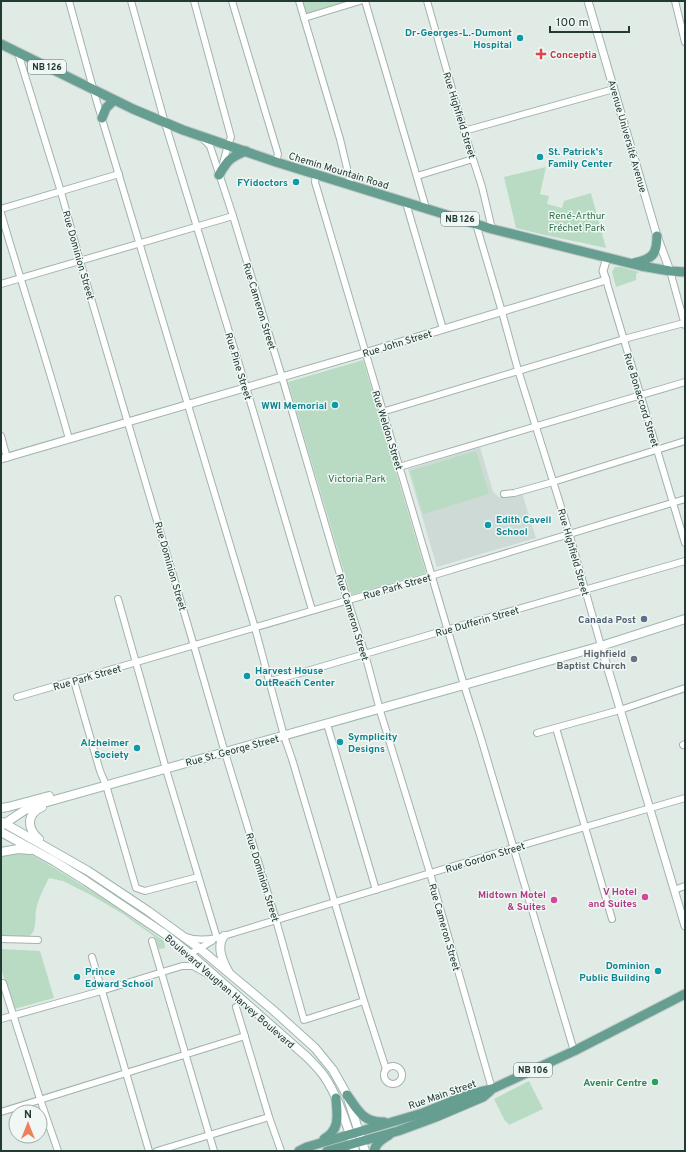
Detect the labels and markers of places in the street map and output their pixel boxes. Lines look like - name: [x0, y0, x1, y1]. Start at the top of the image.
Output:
- place label: Dr-Georges-L.-Dumont Hospital: [405, 27, 512, 52]
- marker: Dr-Georges-L.-Dumont Hospital: [515, 33, 525, 43]
- marker: Conceptia: [535, 48, 547, 60]
- place label: Conceptia: [550, 49, 597, 62]
- place label: St. Patrick's Family Center: [548, 146, 613, 171]
- marker: St. Patrick's Family Center: [535, 152, 545, 162]
- place label: FYidoctors: [237, 177, 288, 190]
- marker: FYidoctors: [291, 177, 301, 187]
- place label: WWI Memorial: [261, 400, 327, 413]
- marker: WWI Memorial: [330, 400, 340, 410]
- place label: Edith Cavell School: [496, 514, 551, 539]
- marker: Edith Cavell School: [483, 520, 493, 530]
- place label: Canada Post: [578, 614, 636, 627]
- marker: Canada Post: [639, 614, 649, 624]
- place label: Highfield Baptist Church: [556, 648, 626, 673]
- marker: Highfield Baptist Church: [629, 654, 639, 664]
- place label: Harvest House OutReach Center: [255, 665, 336, 690]
- marker: Harvest House OutReach Center: [242, 671, 252, 681]
- place label: Symplicity Designs: [348, 731, 398, 756]
- place label: Alzheimer Society: [81, 737, 130, 762]
- marker: Symplicity Designs: [335, 737, 345, 747]
- marker: Alzheimer Society: [132, 743, 142, 753]
- place label: V Hotel and Suites: [588, 886, 637, 911]
- place label: Midtown Motel & Suites: [478, 889, 546, 914]
- marker: V Hotel and Suites: [640, 892, 650, 902]
- marker: Midtown Motel & Suites: [549, 895, 559, 905]
- place label: Dominion Public Building: [579, 960, 650, 985]
- place label: Prince Edward School: [85, 966, 154, 991]
- marker: Dominion Public Building: [653, 966, 663, 976]
- marker: Prince Edward School: [72, 972, 82, 982]
- place label: Avenir Centre: [583, 1077, 647, 1090]
- marker: Avenir Centre: [650, 1077, 660, 1087]

